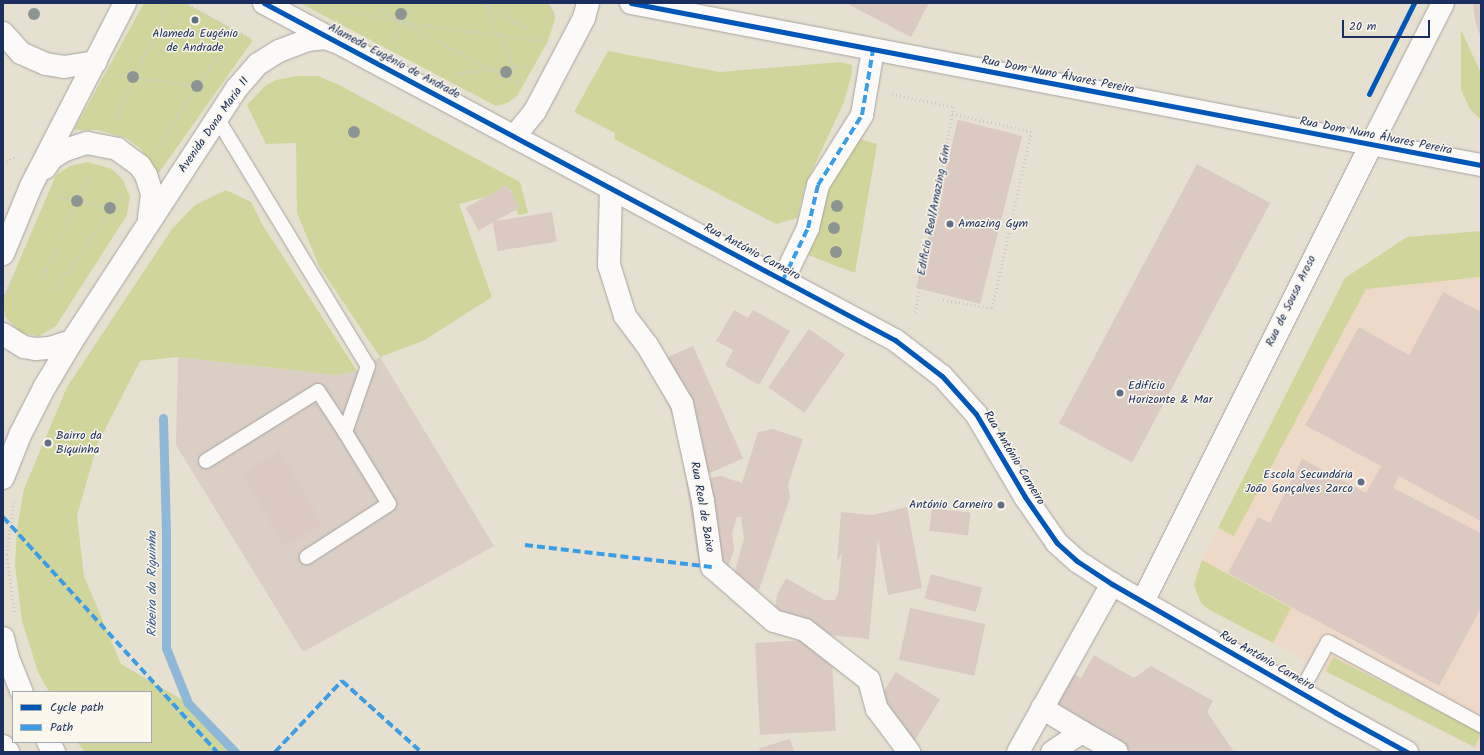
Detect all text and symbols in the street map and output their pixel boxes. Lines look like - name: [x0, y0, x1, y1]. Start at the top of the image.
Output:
- scale bar: [1344, 12, 1432, 38]
- marker: Alameda Eugénio de Andrade: [190, 15, 200, 25]
- text: 20 m: [1349, 17, 1376, 36]
- street label: Alameda Eugênio de Andrade: [326, 20, 462, 102]
- place label: Alameda Eugénio de Andrade: [152, 27, 238, 55]
- street label: Rua Dom Nuno Álvares Pereira: [980, 53, 1136, 97]
- street label: Avenida Dona Maria II: [176, 74, 252, 176]
- street label: Rua Dom Nuno Álvares Pereira: [1298, 114, 1454, 158]
- street label: Edificio Real/Amazing Gim: [914, 143, 954, 277]
- place label: Amazing Gym: [958, 217, 1028, 231]
- marker: Amazing Gym: [945, 219, 955, 229]
- street label: Rua António Carneiro: [701, 220, 803, 284]
- street label: Rua de Sousa Aroso: [1263, 253, 1319, 349]
- place label: Edifício Horizonte & Mar: [1128, 379, 1213, 407]
- marker: Edifício Horizonte & Mar: [1115, 388, 1125, 398]
- street label: Rua António Carneiro: [980, 408, 1048, 508]
- place label: Bairro da Biquinha: [56, 429, 102, 457]
- marker: Bairro da Biquinha: [43, 438, 53, 448]
- street label: Rua Real de Baixo: [687, 460, 717, 554]
- place label: Escola Secundária João Gonçalves Zarco: [1245, 468, 1353, 496]
- marker: Escola Secundária João Gonçalves Zarco: [1356, 477, 1366, 487]
- place label: António Carneiro: [909, 498, 993, 512]
- marker: António Carneiro: [996, 500, 1006, 510]
- water label: Ribeira da Riguinha: [145, 531, 161, 637]
- street label: Rua António Carneiro: [1217, 628, 1317, 694]
- legend: [12, 691, 152, 743]
- text: Cycle path: [50, 698, 104, 717]
- text: Path: [50, 718, 73, 737]

